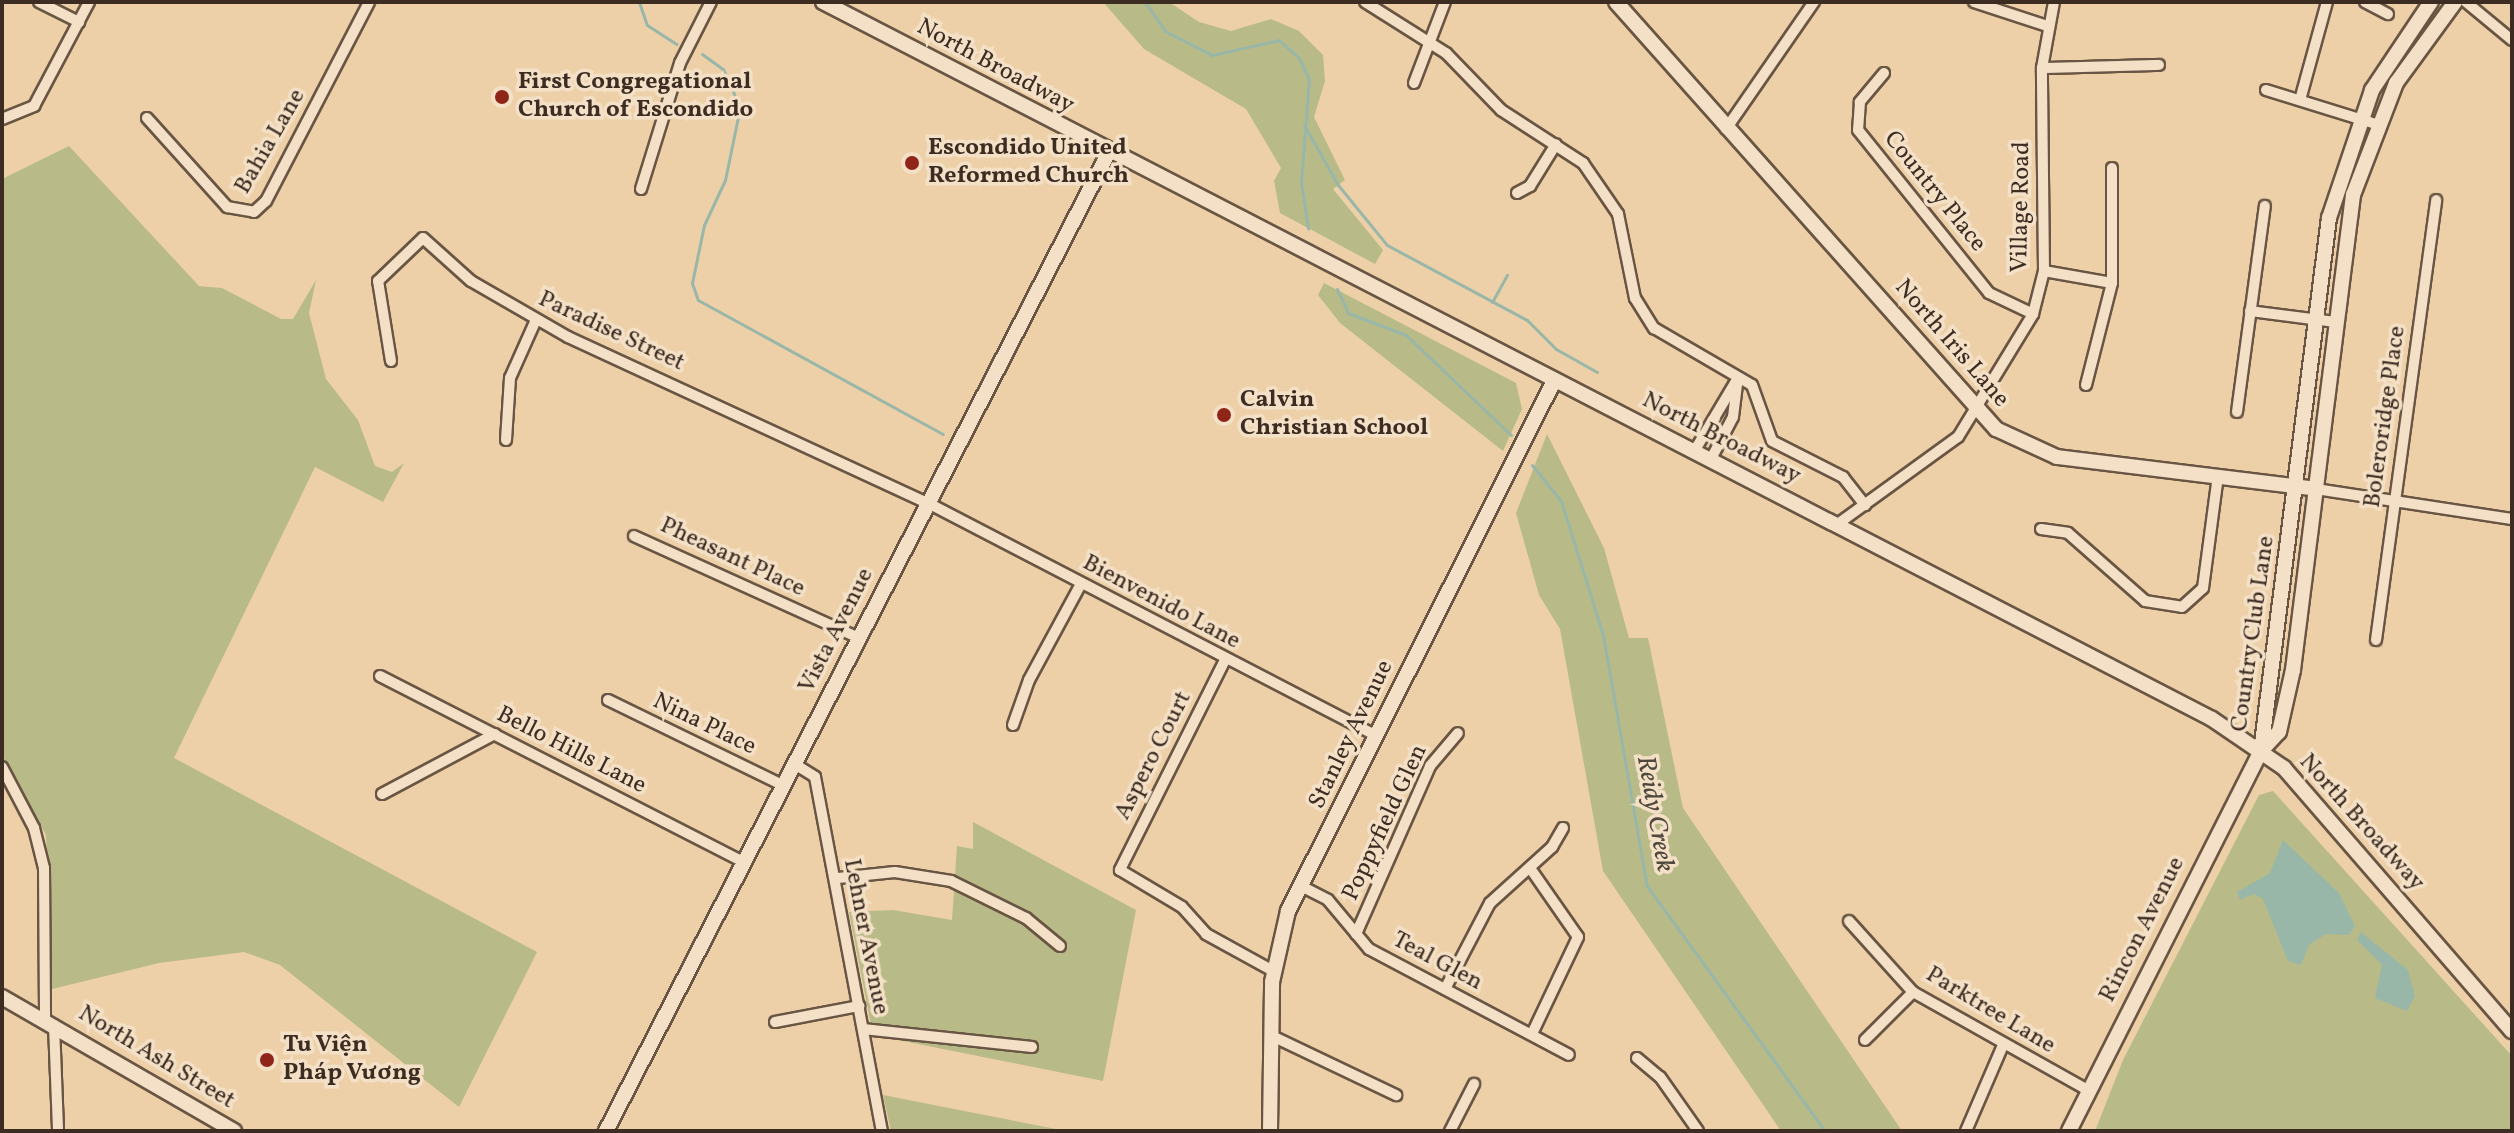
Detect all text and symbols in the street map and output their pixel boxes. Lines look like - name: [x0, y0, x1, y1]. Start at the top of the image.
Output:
- street label: North Broadway: [911, 13, 1079, 121]
- place label: First Congregational Church of Escondido: [518, 69, 751, 125]
- street label: Bahia Lane: [229, 84, 313, 200]
- marker: First Congregational Church of Escondido: [493, 88, 511, 106]
- street label: Country Place: [1876, 126, 1992, 258]
- place label: Escondido United Reformed Church: [928, 135, 1129, 191]
- street label: Village Road: [2006, 141, 2038, 273]
- marker: Escondido United Reformed Church: [903, 154, 921, 172]
- street label: North Iris Lane: [1888, 274, 2014, 414]
- street label: Paradise Street: [533, 286, 689, 378]
- street label: Boleroridge Place: [2359, 324, 2413, 510]
- place label: Calvin Christian School: [1240, 387, 1428, 443]
- street label: North Broadway: [1637, 387, 1805, 491]
- marker: Calvin Christian School: [1215, 406, 1233, 424]
- street label: Pheasant Place: [655, 512, 809, 604]
- street label: Country Club Lane: [2226, 534, 2282, 734]
- street label: Bienvenido Lane: [1077, 549, 1245, 657]
- street label: Vista Avenue: [793, 564, 881, 698]
- street label: Stanley Avenue: [1303, 656, 1401, 814]
- street label: Aspero Court: [1109, 687, 1199, 825]
- street label: Nina Place: [648, 688, 760, 762]
- street label: Bello Hills Lane: [491, 701, 651, 801]
- street label: Poppyfield Glen: [1337, 740, 1435, 906]
- street label: North Broadway: [2292, 749, 2430, 897]
- water label: Reidy Creek: [1628, 753, 1680, 875]
- street label: Rincon Avenue: [2094, 853, 2192, 1007]
- street label: Lehner Avenue: [836, 857, 894, 1017]
- street label: Teal Glen: [1387, 926, 1487, 998]
- street label: Parktree Lane: [1920, 961, 2060, 1061]
- street label: North Ash Street: [73, 1000, 239, 1116]
- place label: Tu Viện Pháp Vương: [283, 1032, 422, 1088]
- marker: Tu Viện Pháp Vương: [258, 1051, 276, 1069]

